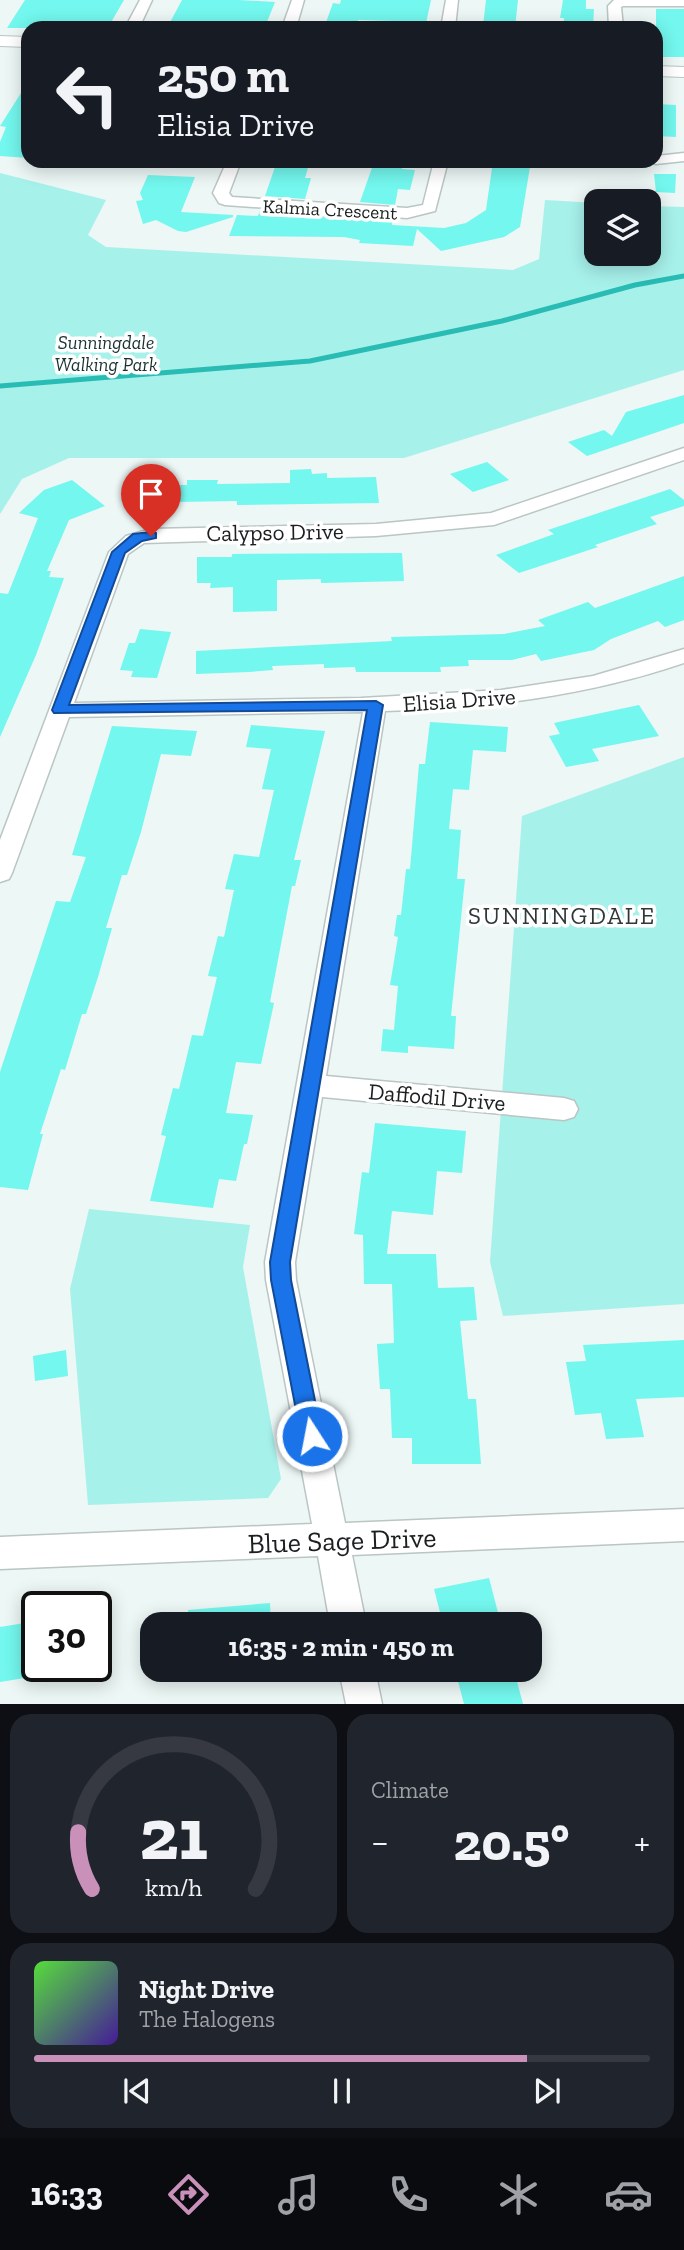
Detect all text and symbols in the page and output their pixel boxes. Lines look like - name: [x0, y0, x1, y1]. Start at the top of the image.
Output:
- text: 250 m: [157, 46, 289, 105]
- icon: left: [42, 49, 133, 140]
- text: Elisia Drive: [157, 106, 314, 144]
- map controls: [584, 189, 661, 266]
- button: layers: [584, 189, 661, 266]
- street label: Kalmia Crescent: [262, 194, 398, 225]
- park label: Sunningdale Walking Park: [55, 331, 157, 376]
- pin: [121, 464, 181, 536]
- icon: arrive: [132, 475, 170, 513]
- street label: Calypso Drive: [206, 517, 344, 547]
- street label: Elisia Drive: [402, 682, 516, 718]
- district label: SUNNINGDALE: [468, 901, 656, 930]
- street label: Daffodil Drive: [367, 1077, 507, 1117]
- position arrow: [275, 1399, 349, 1473]
- street label: Blue Sage Drive: [247, 1521, 437, 1560]
- speed limit sign: 30: [21, 1591, 112, 1682]
- text: 16:35 · 2 min · 450 m: [228, 1631, 454, 1663]
- text: Climate: [371, 1776, 449, 1804]
- text: 21: [139, 1791, 208, 1879]
- text: 20.5°: [454, 1811, 569, 1873]
- text: −: [371, 1819, 389, 1865]
- text: +: [634, 1819, 650, 1865]
- text: km/h: [145, 1872, 202, 1902]
- text: Night Drive: [139, 1973, 274, 2005]
- text: The Halogens: [139, 2005, 275, 2033]
- icon: previous: [118, 2072, 156, 2110]
- icon: pause: [323, 2072, 361, 2110]
- icon: next: [528, 2072, 566, 2110]
- icon: directions: [164, 2170, 213, 2219]
- icon: music: [274, 2170, 323, 2219]
- icon: phone: [384, 2170, 433, 2219]
- icon: climate: [494, 2170, 543, 2219]
- icon: car: [604, 2170, 653, 2219]
- text: 16:33: [31, 2175, 103, 2213]

